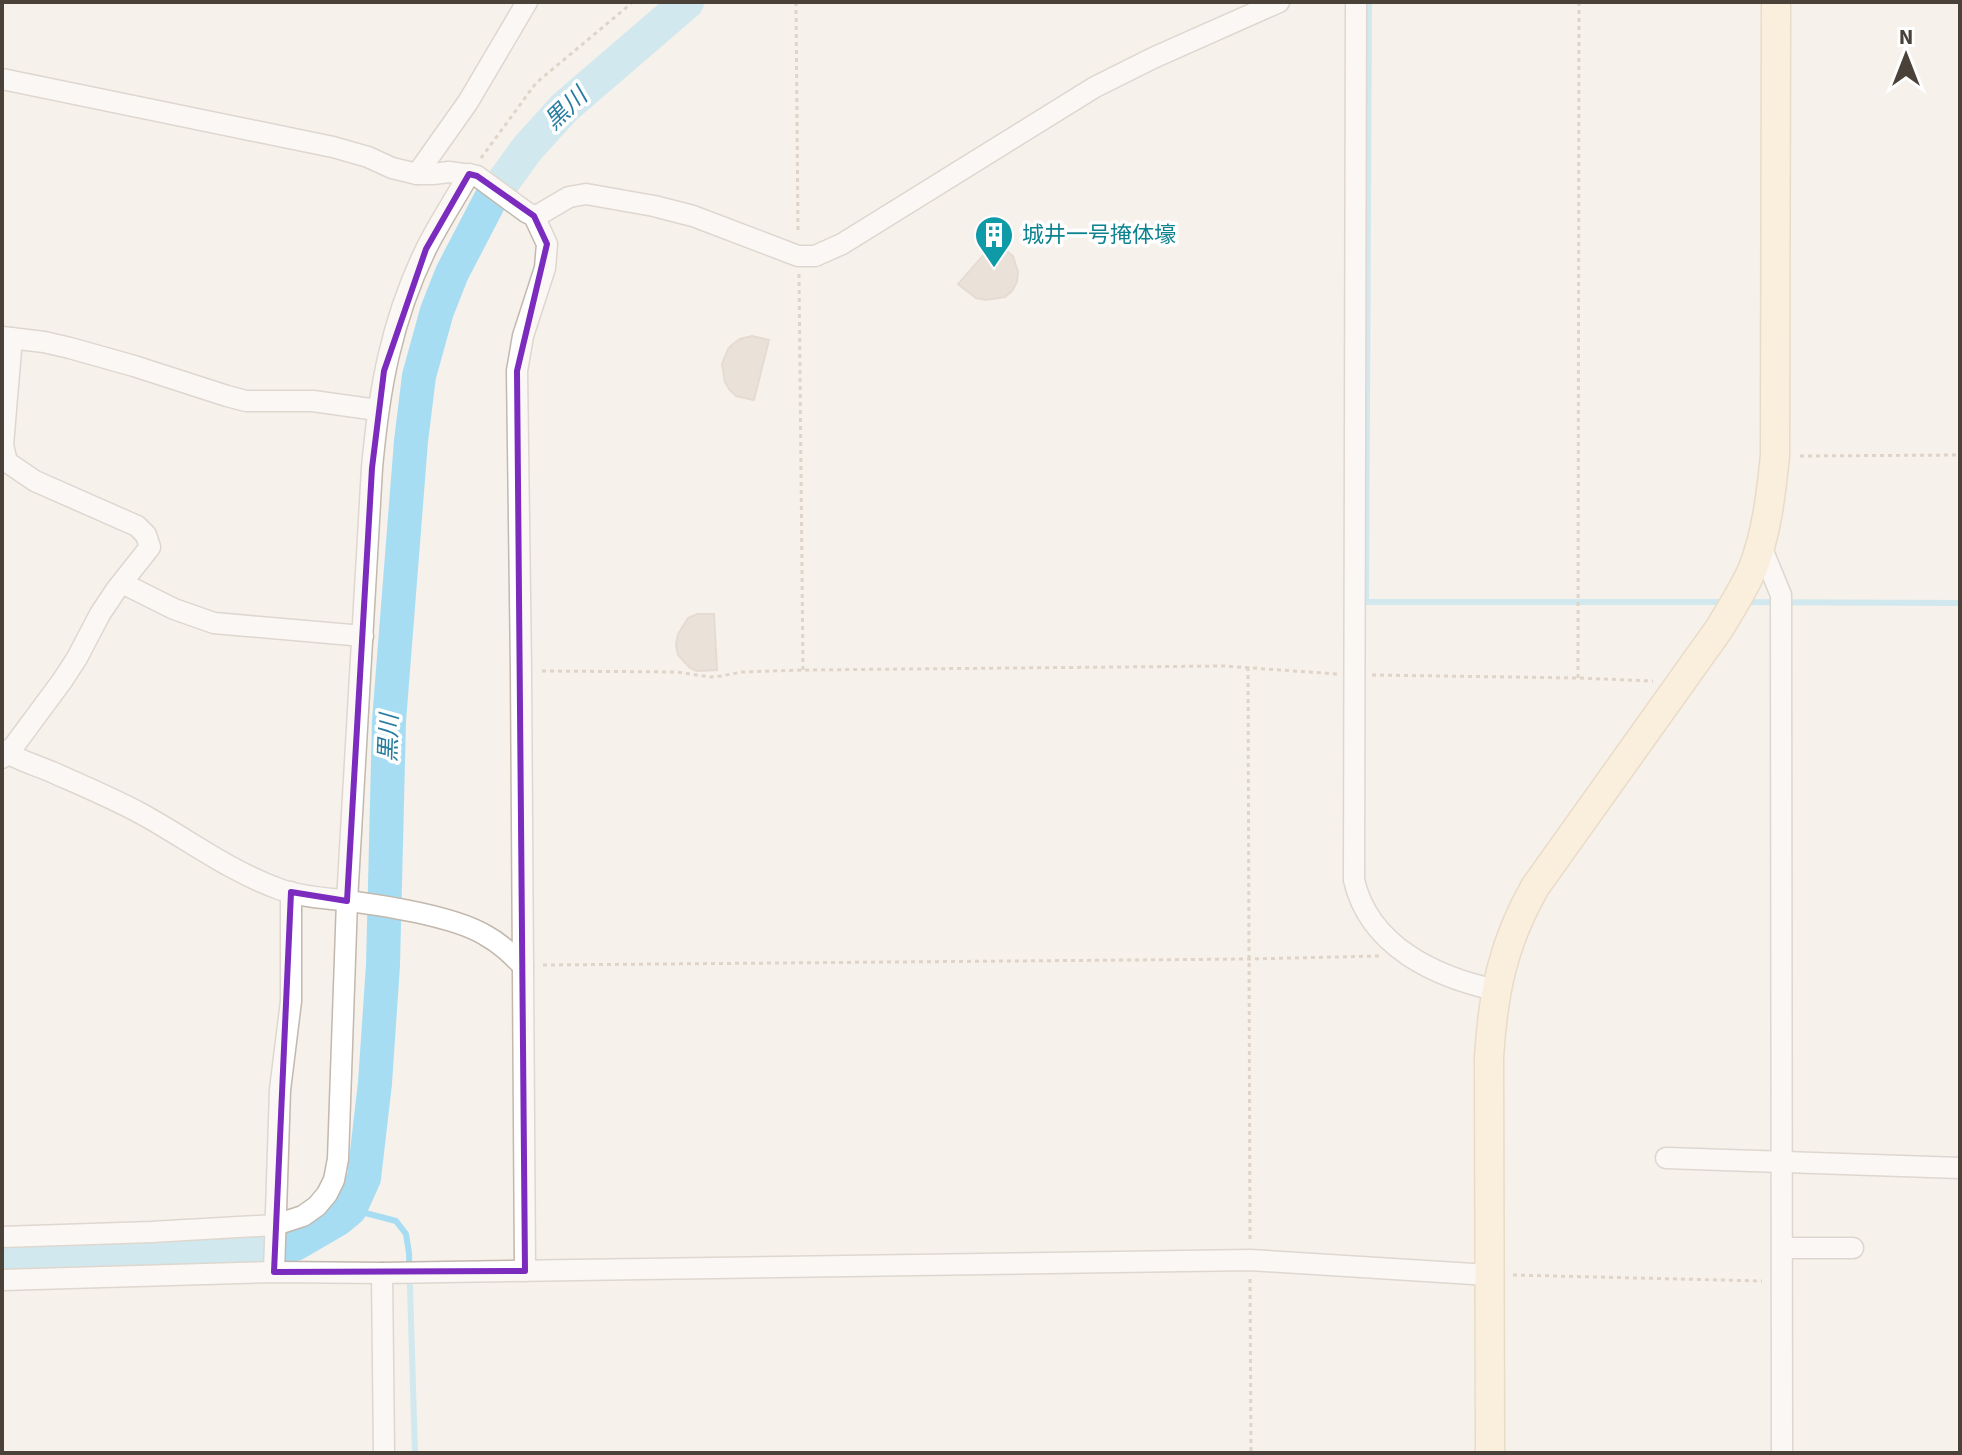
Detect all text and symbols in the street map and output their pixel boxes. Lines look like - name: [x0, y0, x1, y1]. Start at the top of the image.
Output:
- north arrow: [1866, 16, 1946, 96]
- text: N: [1899, 21, 1913, 53]
- water label: 黒川: [537, 78, 598, 138]
- building icon: 城井一号掩体壕: [973, 214, 1015, 269]
- place label: 城井一号掩体壕: [1022, 219, 1176, 251]
- water label: 黒川: [371, 710, 407, 763]

